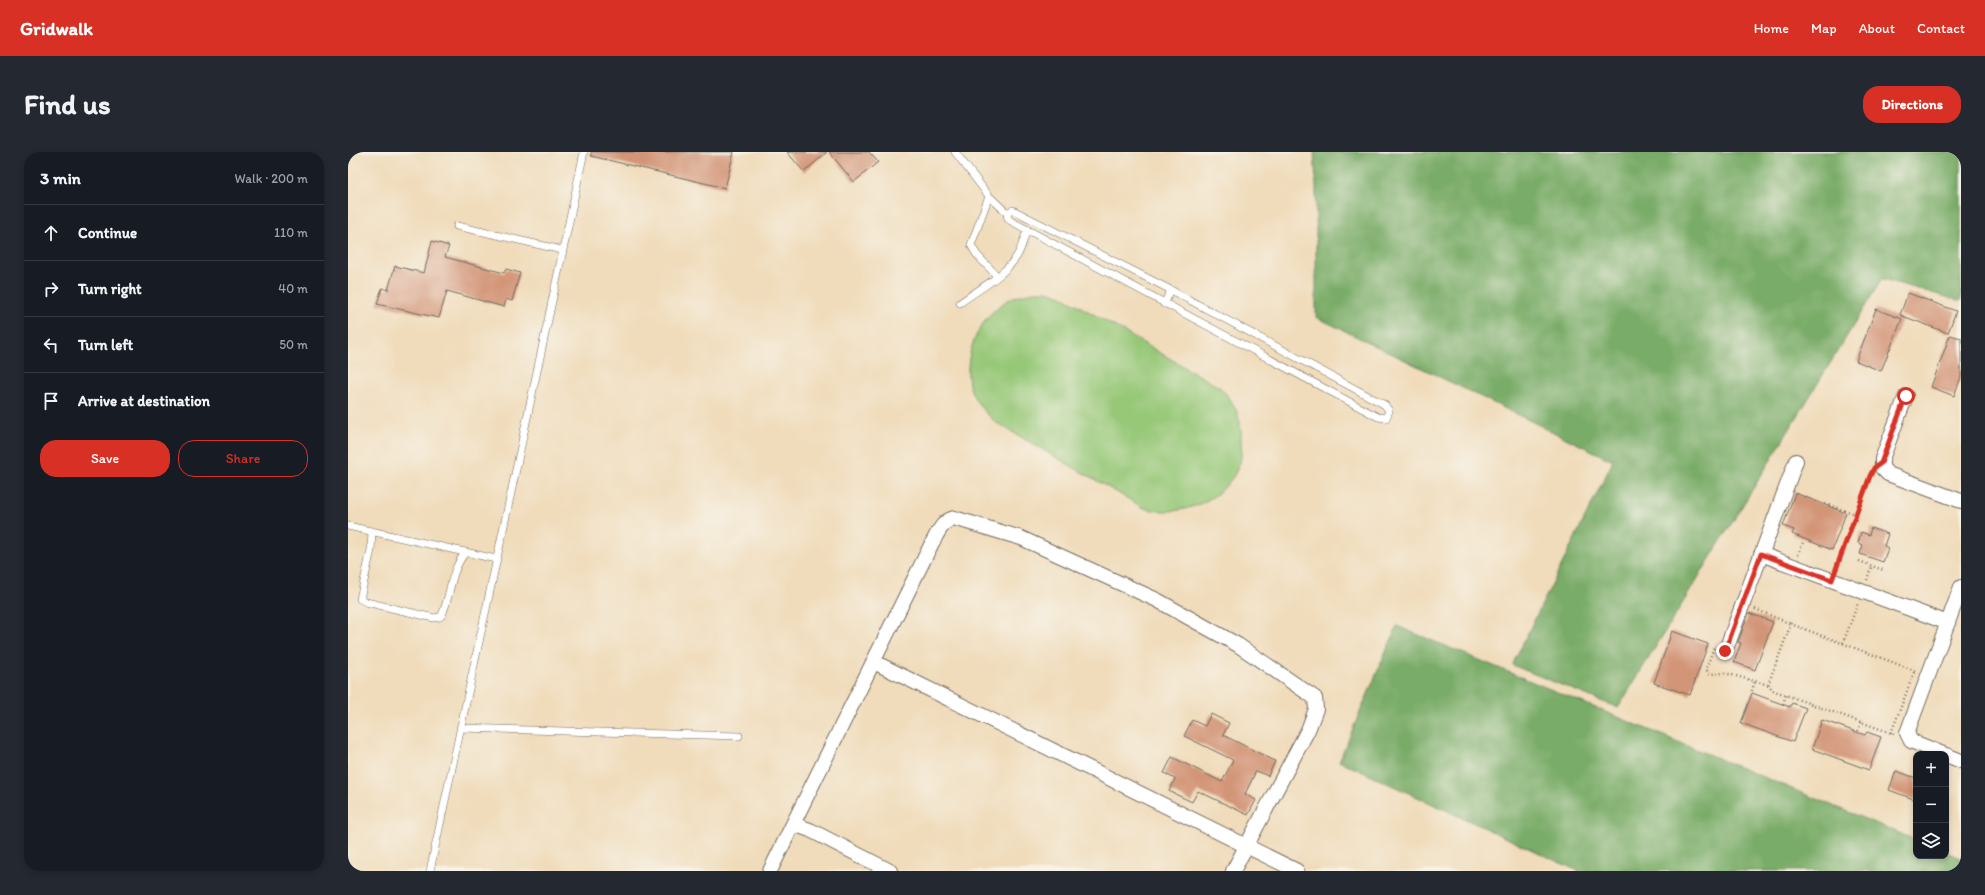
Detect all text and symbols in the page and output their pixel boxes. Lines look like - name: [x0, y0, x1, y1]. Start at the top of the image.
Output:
- text: Gridwalk: [20, 17, 93, 40]
- text: Home: [1754, 20, 1789, 37]
- text: Map: [1811, 20, 1837, 37]
- text: About: [1859, 20, 1895, 37]
- text: Contact: [1917, 20, 1965, 37]
- button: Directions: [1863, 86, 1961, 123]
- text: Find us: [24, 87, 111, 121]
- text: 3 min: [40, 168, 81, 188]
- text: Walk · 200 m: [235, 171, 308, 186]
- icon: ahead: [40, 222, 62, 244]
- text: Continue: [78, 224, 137, 242]
- text: 110 m: [274, 225, 308, 240]
- icon: right: [40, 278, 62, 300]
- text: Turn right: [78, 280, 142, 298]
- text: 40 m: [278, 281, 308, 296]
- icon: left: [40, 334, 62, 356]
- text: Turn left: [78, 336, 133, 354]
- text: 50 m: [279, 337, 308, 352]
- route start: [1897, 387, 1915, 405]
- icon: arrive: [40, 390, 62, 412]
- text: Arrive at destination: [78, 392, 210, 410]
- button: Save: [40, 440, 170, 477]
- button: Share: [178, 440, 308, 477]
- route end: [1716, 642, 1734, 660]
- map controls: [1913, 751, 1949, 859]
- button: +: [1913, 751, 1949, 787]
- button: −: [1913, 787, 1949, 823]
- button: layers: [1913, 823, 1949, 859]

